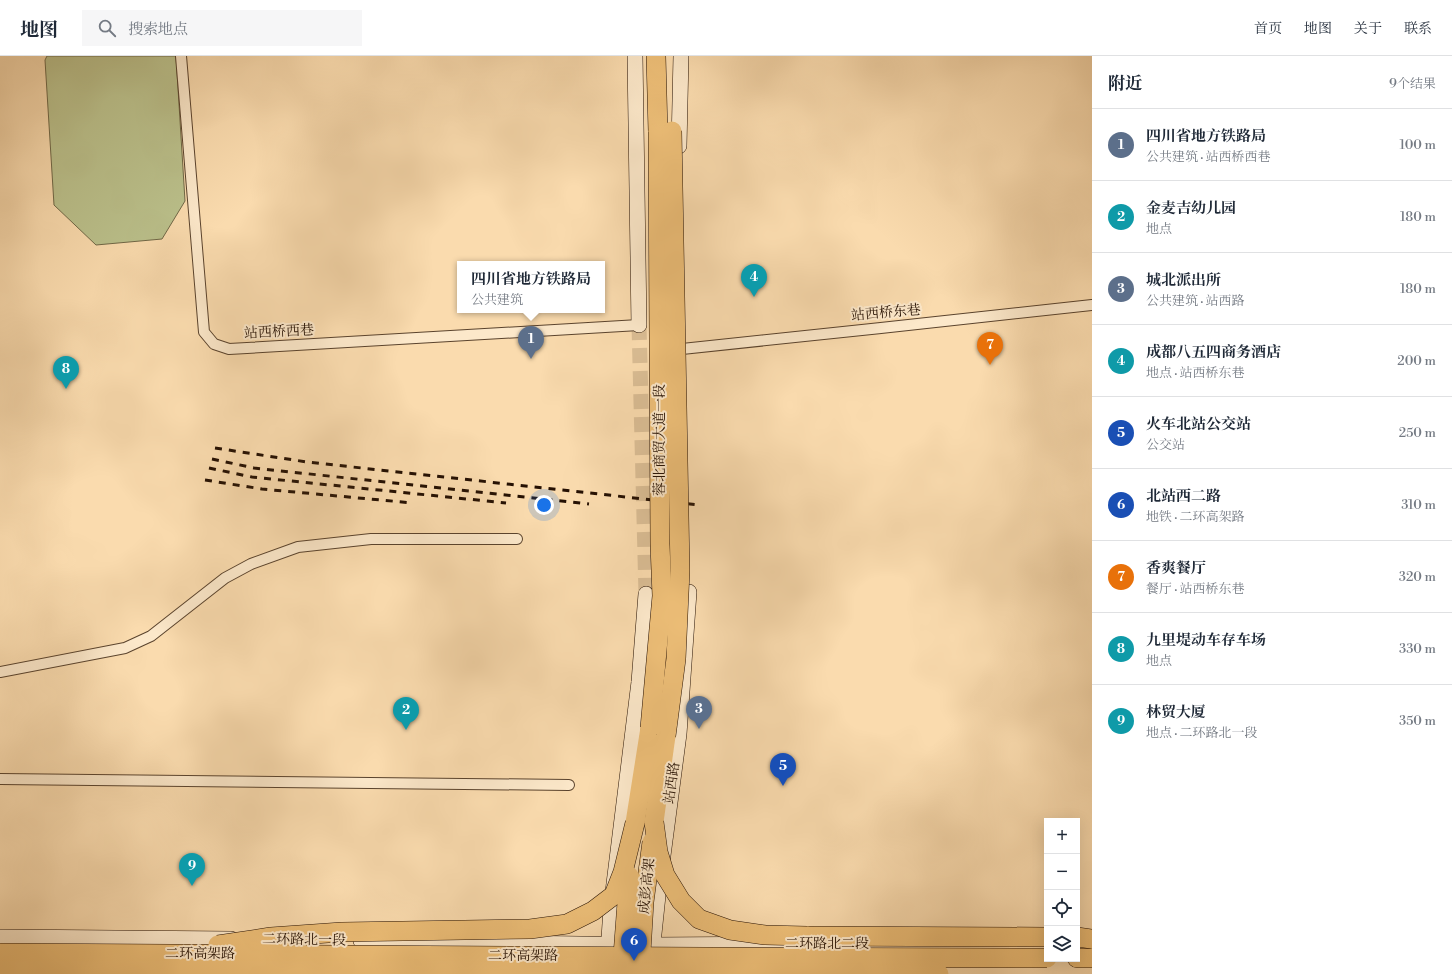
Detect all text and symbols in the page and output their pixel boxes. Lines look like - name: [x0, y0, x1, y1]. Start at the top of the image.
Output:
- search box: [82, 10, 362, 46]
- icon: search: [96, 17, 118, 39]
- text: 地图: [20, 18, 58, 42]
- text: 搜索地点: [128, 20, 188, 39]
- text: 首页: [1254, 20, 1282, 38]
- text: 地图: [1304, 20, 1332, 38]
- text: 关于: [1354, 20, 1382, 38]
- text: 联系: [1404, 20, 1432, 38]
- text: 附近: [1108, 73, 1142, 95]
- text: 9个结果: [1389, 76, 1436, 92]
- text: 四川省地方铁路局: [1146, 127, 1266, 146]
- text: 1: [1118, 137, 1124, 153]
- text: 100 m: [1400, 137, 1436, 153]
- text: 公共建筑 · 站西桥西巷: [1146, 149, 1271, 165]
- text: 金麦吉幼儿园: [1146, 199, 1236, 218]
- text: 2: [1117, 209, 1125, 225]
- text: 180 m: [1400, 209, 1436, 225]
- text: 地点: [1146, 221, 1172, 237]
- popup: [457, 261, 605, 313]
- pin: 4: [741, 264, 767, 297]
- text: 四川省地方铁路局: [471, 270, 591, 289]
- text: 城北派出所: [1146, 271, 1221, 290]
- text: 3: [1117, 281, 1125, 297]
- text: 180 m: [1400, 281, 1436, 297]
- text: 公共建筑: [471, 292, 523, 308]
- text: 公共建筑 · 站西路: [1146, 293, 1245, 309]
- street label: 站西桥东巷: [850, 301, 922, 325]
- street label: 站西桥西巷: [244, 321, 314, 343]
- pin: 1: [518, 326, 544, 359]
- pin: 7: [977, 332, 1003, 365]
- text: 成都八五四商务酒店: [1146, 343, 1281, 362]
- text: 4: [1117, 353, 1125, 369]
- text: 200 m: [1397, 353, 1436, 369]
- pin: 8: [53, 356, 79, 389]
- text: 地点 · 站西桥东巷: [1146, 365, 1245, 381]
- street label: 蓉北商贸大道一段: [651, 384, 669, 496]
- text: 火车北站公交站: [1146, 415, 1251, 434]
- text: 5: [1117, 425, 1125, 441]
- text: 250 m: [1399, 425, 1436, 441]
- text: 公交站: [1146, 437, 1185, 453]
- text: 北站西二路: [1146, 487, 1221, 506]
- your location: [534, 495, 554, 515]
- text: 6: [1117, 497, 1125, 513]
- text: 310 m: [1401, 497, 1436, 513]
- text: 地铁 · 二环高架路: [1146, 509, 1245, 525]
- text: 香爽餐厅: [1146, 559, 1206, 578]
- text: 7: [1117, 569, 1125, 585]
- text: 320 m: [1399, 569, 1436, 585]
- text: 餐厅 · 站西桥东巷: [1146, 581, 1245, 597]
- text: 九里堤动车存车场: [1146, 631, 1266, 650]
- text: 8: [1117, 641, 1125, 657]
- text: 330 m: [1399, 641, 1436, 657]
- text: 地点: [1146, 653, 1172, 669]
- pin: 3: [686, 696, 712, 729]
- pin: 2: [393, 697, 419, 730]
- text: 林贸大厦: [1146, 703, 1206, 722]
- text: 9: [1117, 713, 1125, 729]
- text: 350 m: [1399, 713, 1436, 729]
- text: 地点 · 二环路北一段: [1146, 725, 1258, 741]
- pin: 5: [770, 753, 796, 786]
- street label: 站西路: [660, 761, 684, 805]
- map controls: [1044, 818, 1080, 962]
- button: +: [1044, 818, 1080, 854]
- pin: 9: [179, 853, 205, 886]
- button: −: [1044, 854, 1080, 890]
- street label: 成彭高架: [635, 857, 659, 915]
- button: locate: [1044, 890, 1080, 926]
- button: layers: [1044, 926, 1080, 962]
- pin: 6: [621, 928, 647, 961]
- street label: 二环路北一段: [262, 930, 346, 950]
- street label: 二环路北二段: [785, 935, 869, 953]
- street label: 二环高架路: [165, 945, 235, 963]
- street label: 二环高架路: [488, 947, 558, 965]

